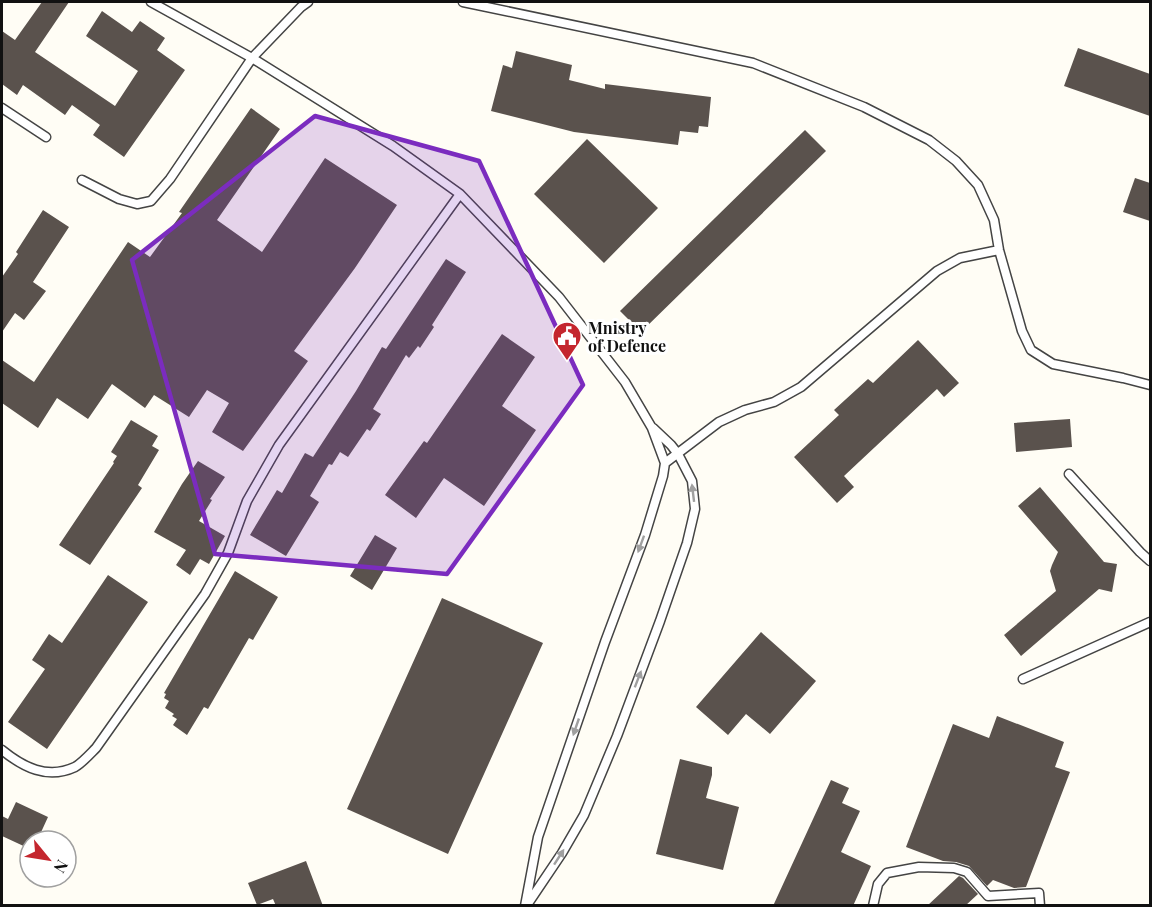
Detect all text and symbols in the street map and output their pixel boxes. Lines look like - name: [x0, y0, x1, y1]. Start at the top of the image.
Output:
- place label: Mnistry of Defence: [588, 317, 666, 356]
- public building icon: Mnistry of Defence: [551, 320, 583, 362]
- one-way arrow: [689, 484, 698, 503]
- one-way arrow: [636, 535, 646, 553]
- one-way arrow: [634, 670, 643, 688]
- one-way arrow: [570, 718, 580, 736]
- north arrow: [18, 829, 78, 889]
- one-way arrow: [554, 849, 565, 865]
- text: N: [49, 856, 73, 877]

